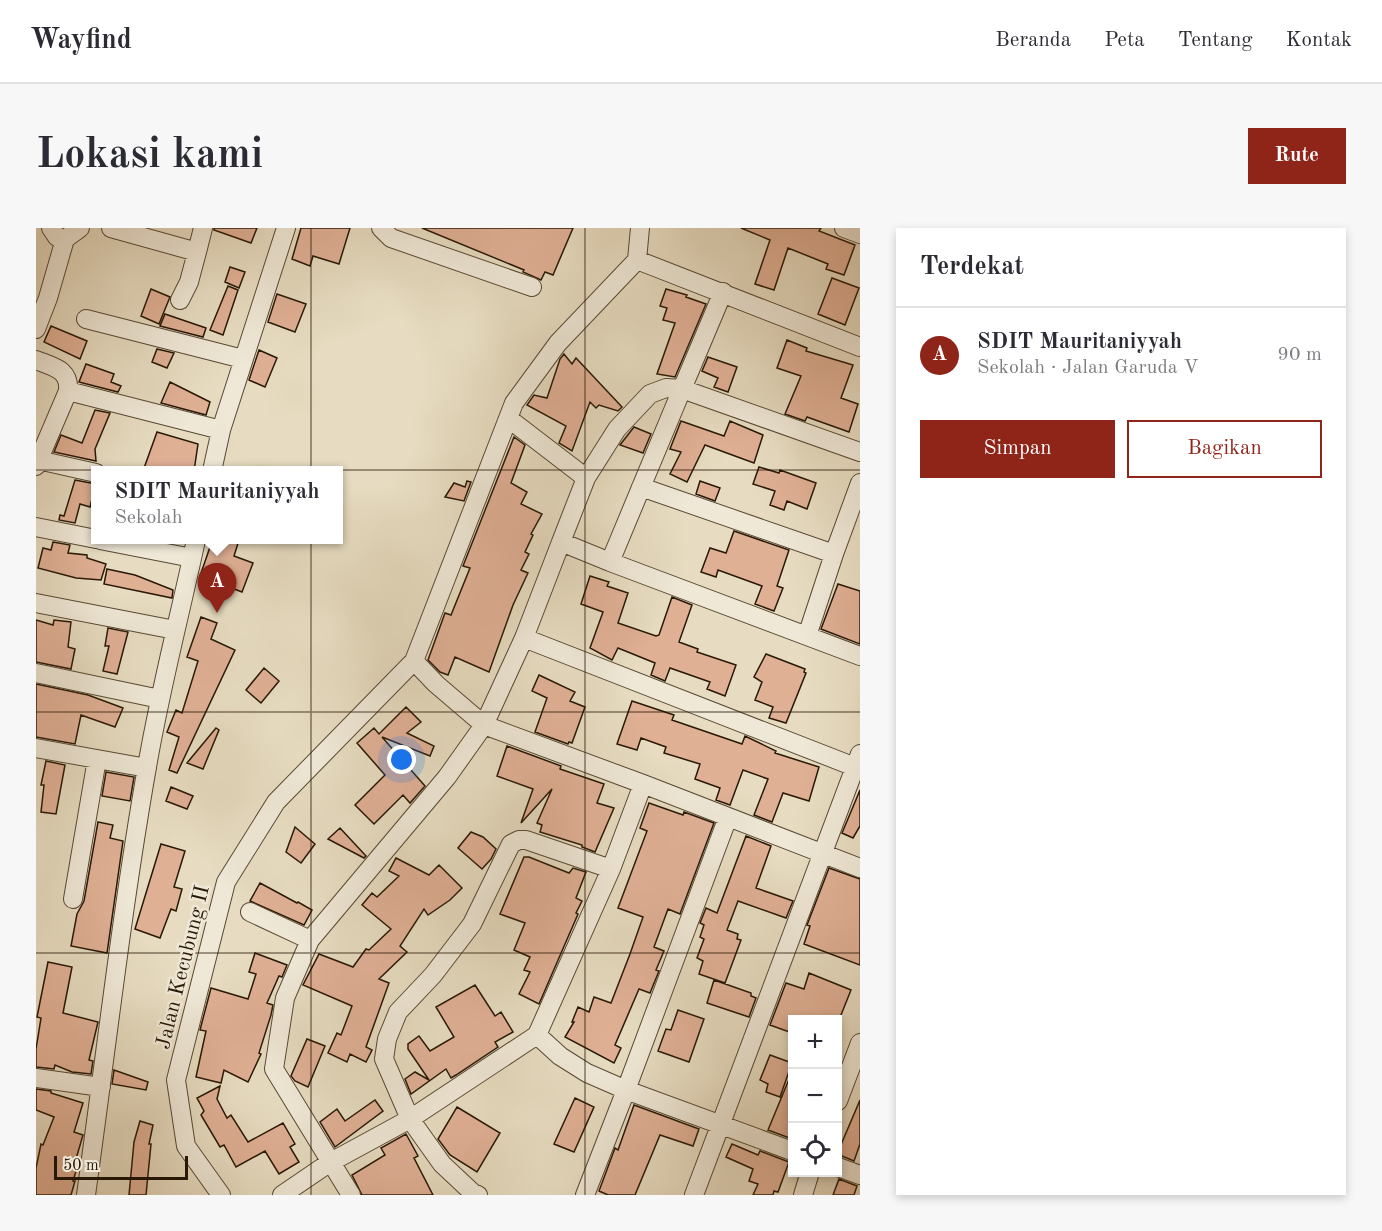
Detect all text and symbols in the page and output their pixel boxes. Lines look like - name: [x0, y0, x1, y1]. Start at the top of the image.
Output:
- text: Wayfind: [30, 27, 132, 55]
- text: Beranda: [995, 30, 1071, 51]
- text: Peta: [1104, 30, 1145, 51]
- text: Tentang: [1178, 30, 1253, 51]
- text: Kontak: [1286, 30, 1352, 51]
- button: Rute: [1248, 128, 1346, 184]
- text: Lokasi kami: [36, 135, 263, 177]
- text: Terdekat: [920, 254, 1024, 280]
- text: SDIT Mauritaniyyah: [977, 331, 1182, 353]
- text: A: [932, 345, 947, 365]
- text: 90 m: [1277, 345, 1322, 365]
- text: Sekolah · Jalan Garuda V: [977, 358, 1199, 378]
- button: Simpan: [920, 420, 1115, 478]
- button: Bagikan: [1127, 420, 1322, 478]
- popup: [91, 466, 343, 544]
- text: SDIT Mauritaniyyah: [114, 481, 320, 503]
- text: Sekolah: [114, 508, 183, 528]
- pin: A: [198, 564, 237, 613]
- your location: [387, 745, 416, 774]
- street label: Jalan Kecubung II: [153, 883, 214, 1051]
- map controls: [788, 1015, 842, 1177]
- button: +: [788, 1015, 842, 1069]
- button: −: [788, 1069, 842, 1123]
- button: locate: [788, 1123, 842, 1177]
- scale bar: [54, 1153, 188, 1180]
- text: 50 m: [63, 1158, 99, 1174]

